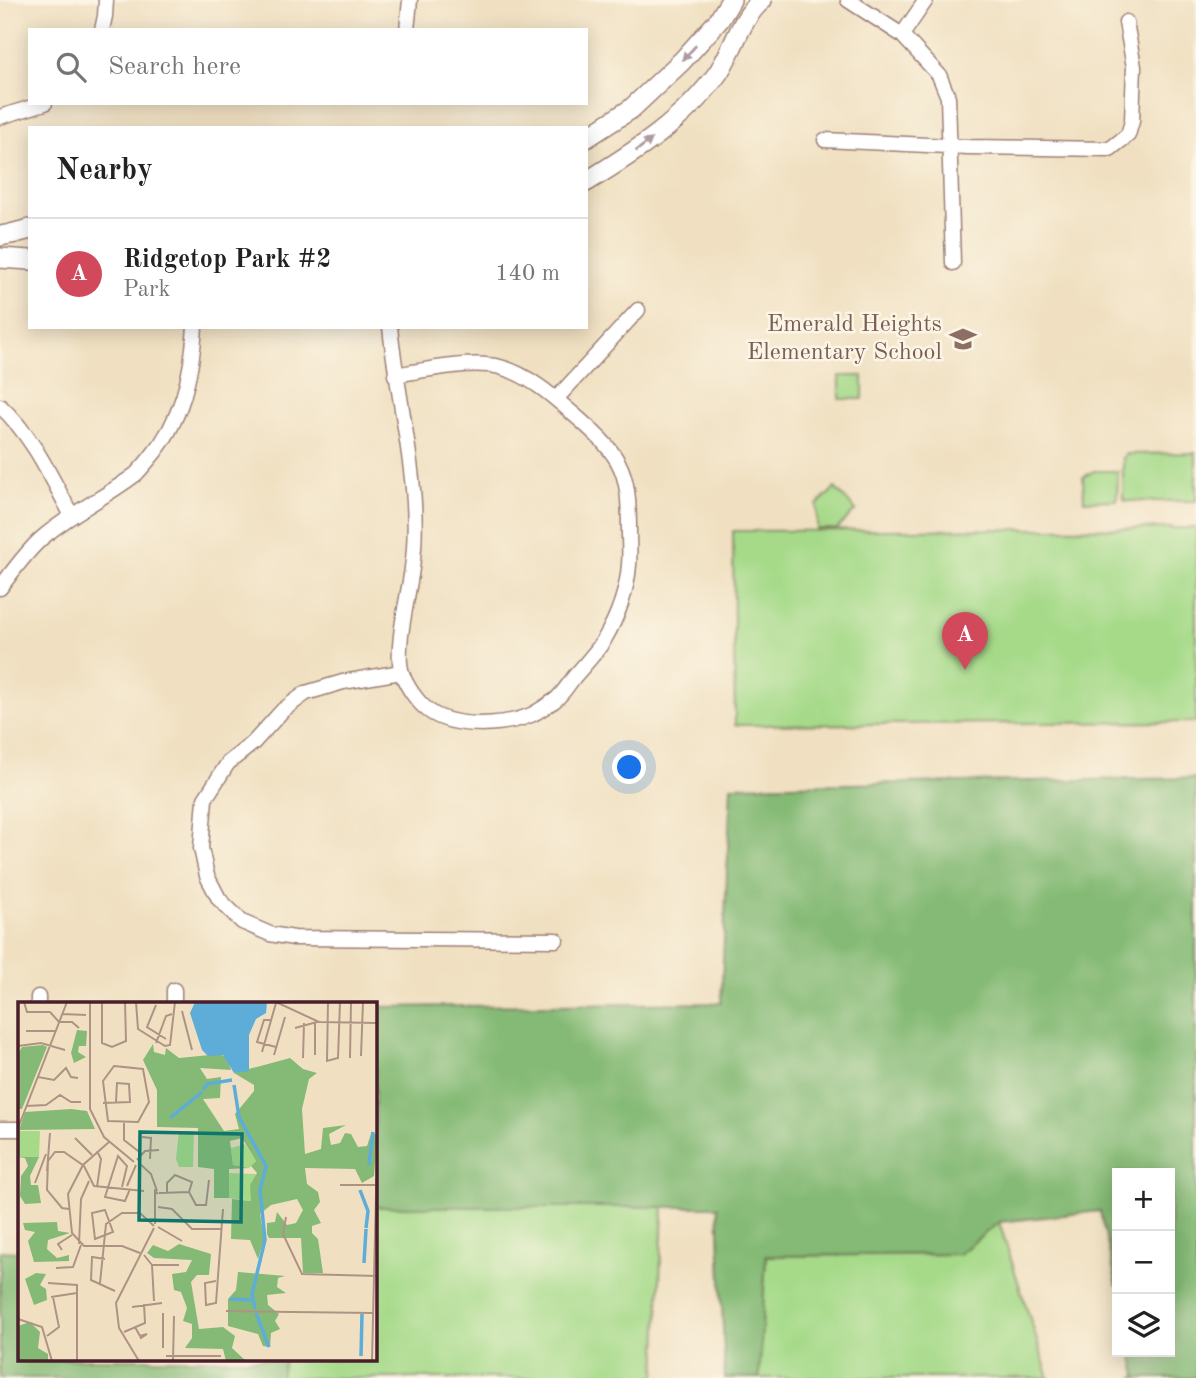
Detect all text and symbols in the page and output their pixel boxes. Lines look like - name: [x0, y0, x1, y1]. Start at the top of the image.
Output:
- search box: [28, 28, 588, 105]
- one-way arrow: [681, 44, 697, 62]
- icon: search: [52, 48, 90, 86]
- text: Search here: [108, 54, 241, 80]
- one-way arrow: [635, 138, 653, 152]
- text: Nearby: [56, 156, 153, 186]
- text: Ridgetop Park #2: [123, 247, 331, 273]
- text: A: [70, 262, 88, 285]
- text: 140 m: [495, 262, 560, 285]
- text: Park: [123, 278, 170, 301]
- place label: Emerald Heights Elementary School: [747, 313, 942, 365]
- school or university icon: Emerald Heights Elementary School: [948, 324, 978, 354]
- pin: A: [942, 612, 988, 670]
- your location: [612, 750, 646, 784]
- inset map: [18, 1002, 376, 1360]
- map controls: [1112, 1168, 1175, 1357]
- button: +: [1112, 1168, 1175, 1231]
- button: −: [1112, 1231, 1175, 1294]
- button: layers: [1112, 1294, 1175, 1357]

